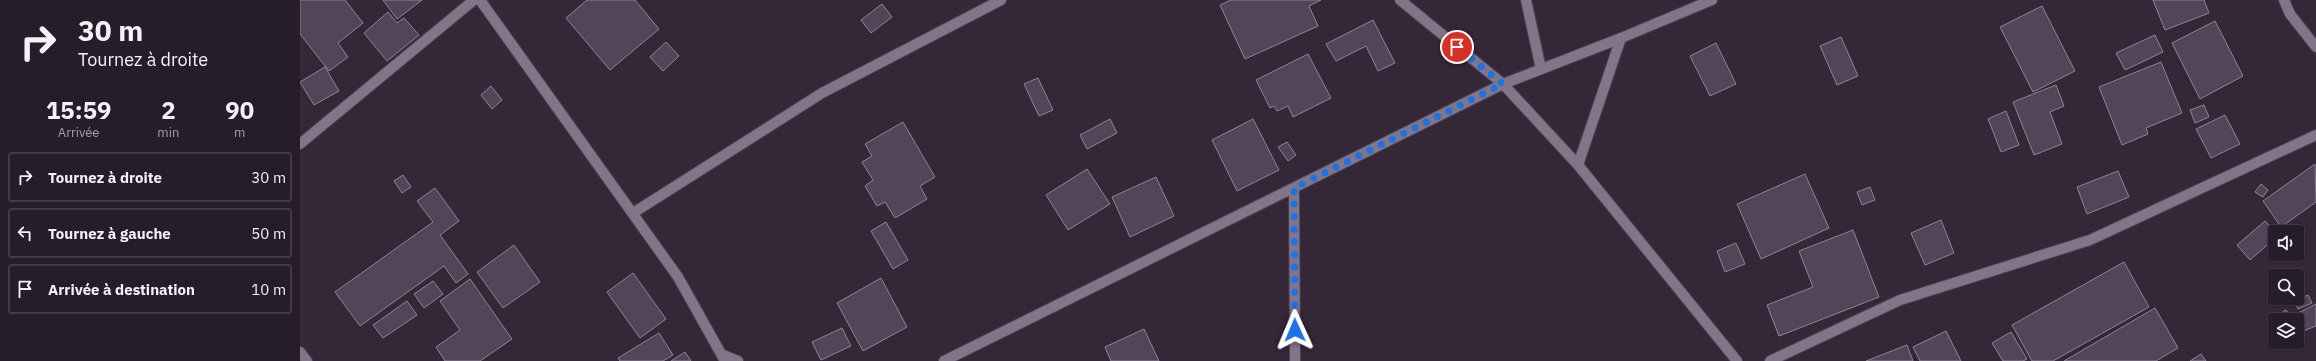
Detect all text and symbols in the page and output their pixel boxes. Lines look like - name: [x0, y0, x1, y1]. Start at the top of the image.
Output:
- text: 30 m: [78, 12, 143, 49]
- icon: right: [12, 16, 64, 68]
- pin: [1440, 30, 1474, 64]
- icon: arrive: [1446, 36, 1468, 58]
- text: Tournez à droite: [78, 48, 208, 71]
- text: 15:59: [46, 94, 111, 126]
- text: 2: [161, 94, 176, 126]
- text: 90: [225, 94, 254, 126]
- text: Arrivée: [58, 124, 100, 141]
- text: min: [157, 124, 179, 141]
- text: m: [234, 124, 245, 141]
- icon: right: [14, 166, 36, 188]
- text: Tournez à droite: [48, 168, 162, 187]
- text: 30 m: [251, 168, 286, 187]
- icon: left: [14, 222, 36, 244]
- text: Tournez à gauche: [48, 224, 171, 243]
- text: 50 m: [251, 224, 286, 243]
- map controls: [2268, 225, 2304, 349]
- button: sound: [2268, 225, 2304, 261]
- button: search: [2268, 269, 2304, 305]
- icon: arrive: [14, 278, 36, 300]
- text: Arrivée à destination: [48, 280, 195, 299]
- text: 10 m: [251, 280, 286, 299]
- position arrow: [1274, 309, 1316, 351]
- button: layers: [2268, 313, 2304, 349]

